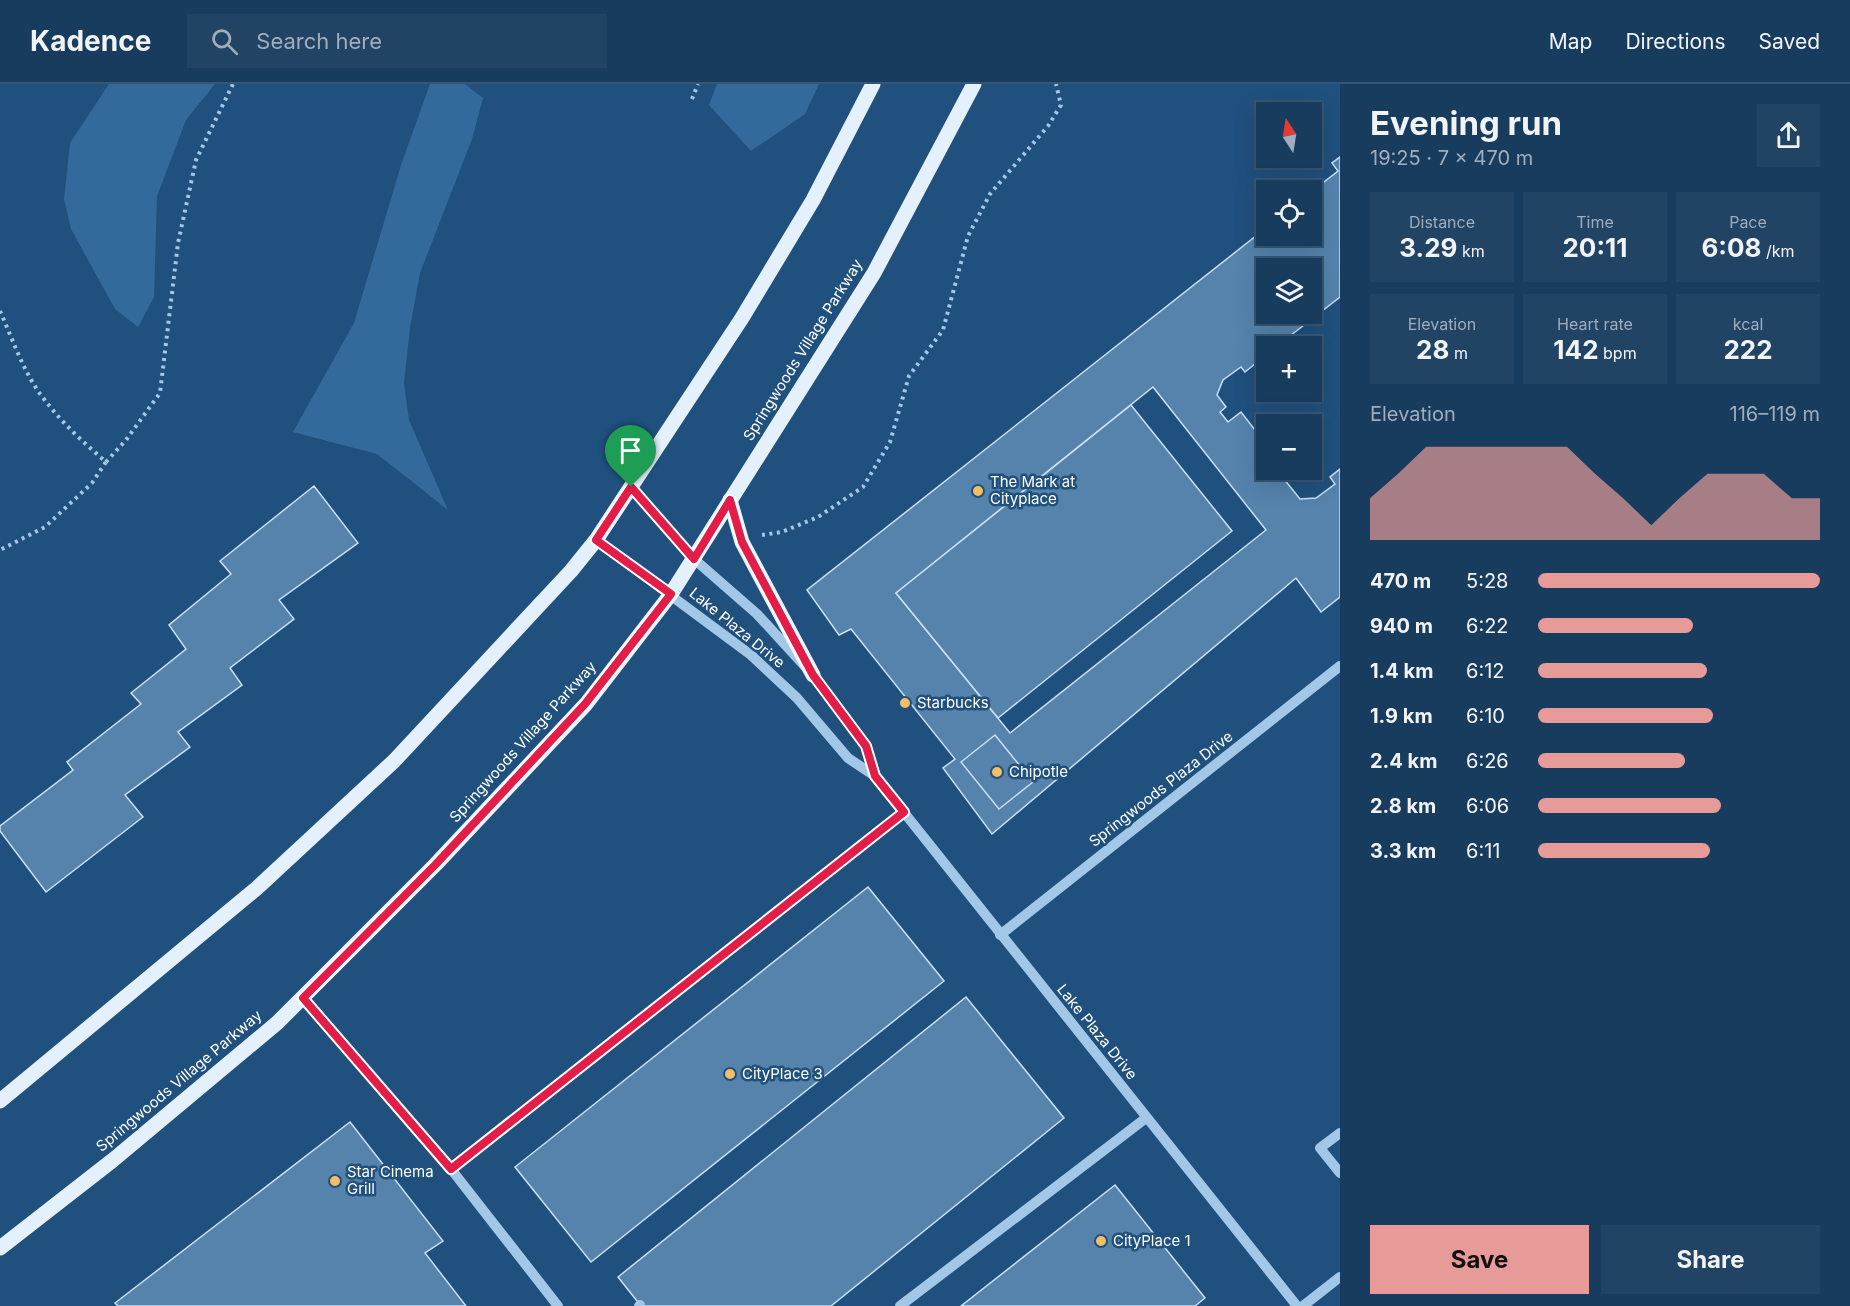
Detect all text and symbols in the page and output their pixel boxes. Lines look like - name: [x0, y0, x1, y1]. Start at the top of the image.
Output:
- search box: [187, 14, 607, 68]
- text: Kadence: [30, 24, 151, 58]
- icon: search: [208, 25, 241, 58]
- text: Search here: [256, 28, 382, 54]
- text: Map: [1549, 29, 1592, 54]
- text: Directions: [1625, 29, 1726, 54]
- text: Saved: [1759, 29, 1820, 54]
- north arrow: [1256, 102, 1322, 168]
- map controls: [1256, 102, 1322, 480]
- text: Evening run: [1370, 103, 1562, 143]
- button: share: [1757, 104, 1820, 167]
- text: 19:25 · 7 × 470 m: [1370, 146, 1533, 170]
- button: locate: [1256, 180, 1322, 246]
- text: Distance: [1409, 212, 1475, 232]
- text: Time: [1576, 212, 1614, 232]
- text: Pace: [1729, 212, 1767, 232]
- text: 3.29: [1399, 232, 1457, 263]
- text: 20:11: [1562, 232, 1628, 263]
- text: 6:08: [1701, 232, 1761, 263]
- text: km: [1457, 241, 1485, 261]
- text: /km: [1761, 241, 1795, 261]
- street label: Springwoods Village Parkway: [739, 255, 867, 444]
- button: layers: [1256, 258, 1322, 324]
- text: Elevation: [1408, 314, 1476, 334]
- text: Heart rate: [1557, 314, 1633, 334]
- text: kcal: [1733, 314, 1763, 334]
- text: 28: [1416, 334, 1449, 365]
- text: 142: [1553, 334, 1599, 365]
- text: 222: [1723, 334, 1773, 365]
- button: +: [1256, 336, 1322, 402]
- text: m: [1449, 343, 1468, 363]
- text: bpm: [1599, 343, 1637, 363]
- text: Elevation: [1370, 402, 1456, 426]
- text: 116–119 m: [1730, 402, 1820, 426]
- button: −: [1256, 414, 1322, 480]
- pin: [605, 425, 656, 487]
- icon: arrive: [614, 434, 647, 467]
- place label: The Mark at Cityplace: [990, 472, 1075, 508]
- marker: The Mark at Cityplace: [971, 484, 985, 498]
- text: 470 m: [1370, 569, 1431, 593]
- text: 5:28: [1466, 569, 1509, 593]
- street label: Lake Plaza Drive: [686, 583, 789, 672]
- text: 940 m: [1370, 614, 1433, 638]
- text: 6:22: [1466, 614, 1509, 638]
- street label: Springwoods Village Parkway: [445, 657, 601, 826]
- text: 1.4 km: [1370, 659, 1433, 683]
- text: 6:12: [1466, 659, 1505, 683]
- place label: Starbucks: [917, 693, 989, 712]
- marker: Starbucks: [898, 696, 912, 710]
- text: 1.9 km: [1370, 704, 1433, 728]
- text: 6:10: [1466, 704, 1505, 728]
- street label: Springwoods Plaza Drive: [1085, 726, 1236, 851]
- text: 2.4 km: [1370, 749, 1437, 773]
- text: 6:26: [1466, 749, 1509, 773]
- place label: Chipotle: [1009, 762, 1068, 781]
- marker: Chipotle: [990, 765, 1004, 779]
- text: 2.8 km: [1370, 794, 1436, 818]
- text: 6:06: [1466, 794, 1509, 818]
- text: 3.3 km: [1370, 839, 1436, 863]
- text: 6:11: [1466, 839, 1500, 863]
- street label: Lake Plaza Drive: [1053, 980, 1142, 1083]
- street label: Springwoods Village Parkway: [92, 1005, 266, 1156]
- place label: CityPlace 3: [742, 1064, 823, 1083]
- marker: CityPlace 3: [723, 1067, 737, 1081]
- place label: Star Cinema Grill: [347, 1162, 434, 1198]
- marker: Star Cinema Grill: [328, 1174, 342, 1188]
- button: Save: [1370, 1225, 1589, 1294]
- button: Share: [1601, 1225, 1820, 1294]
- place label: CityPlace 1: [1113, 1231, 1191, 1250]
- marker: CityPlace 1: [1094, 1234, 1108, 1248]

